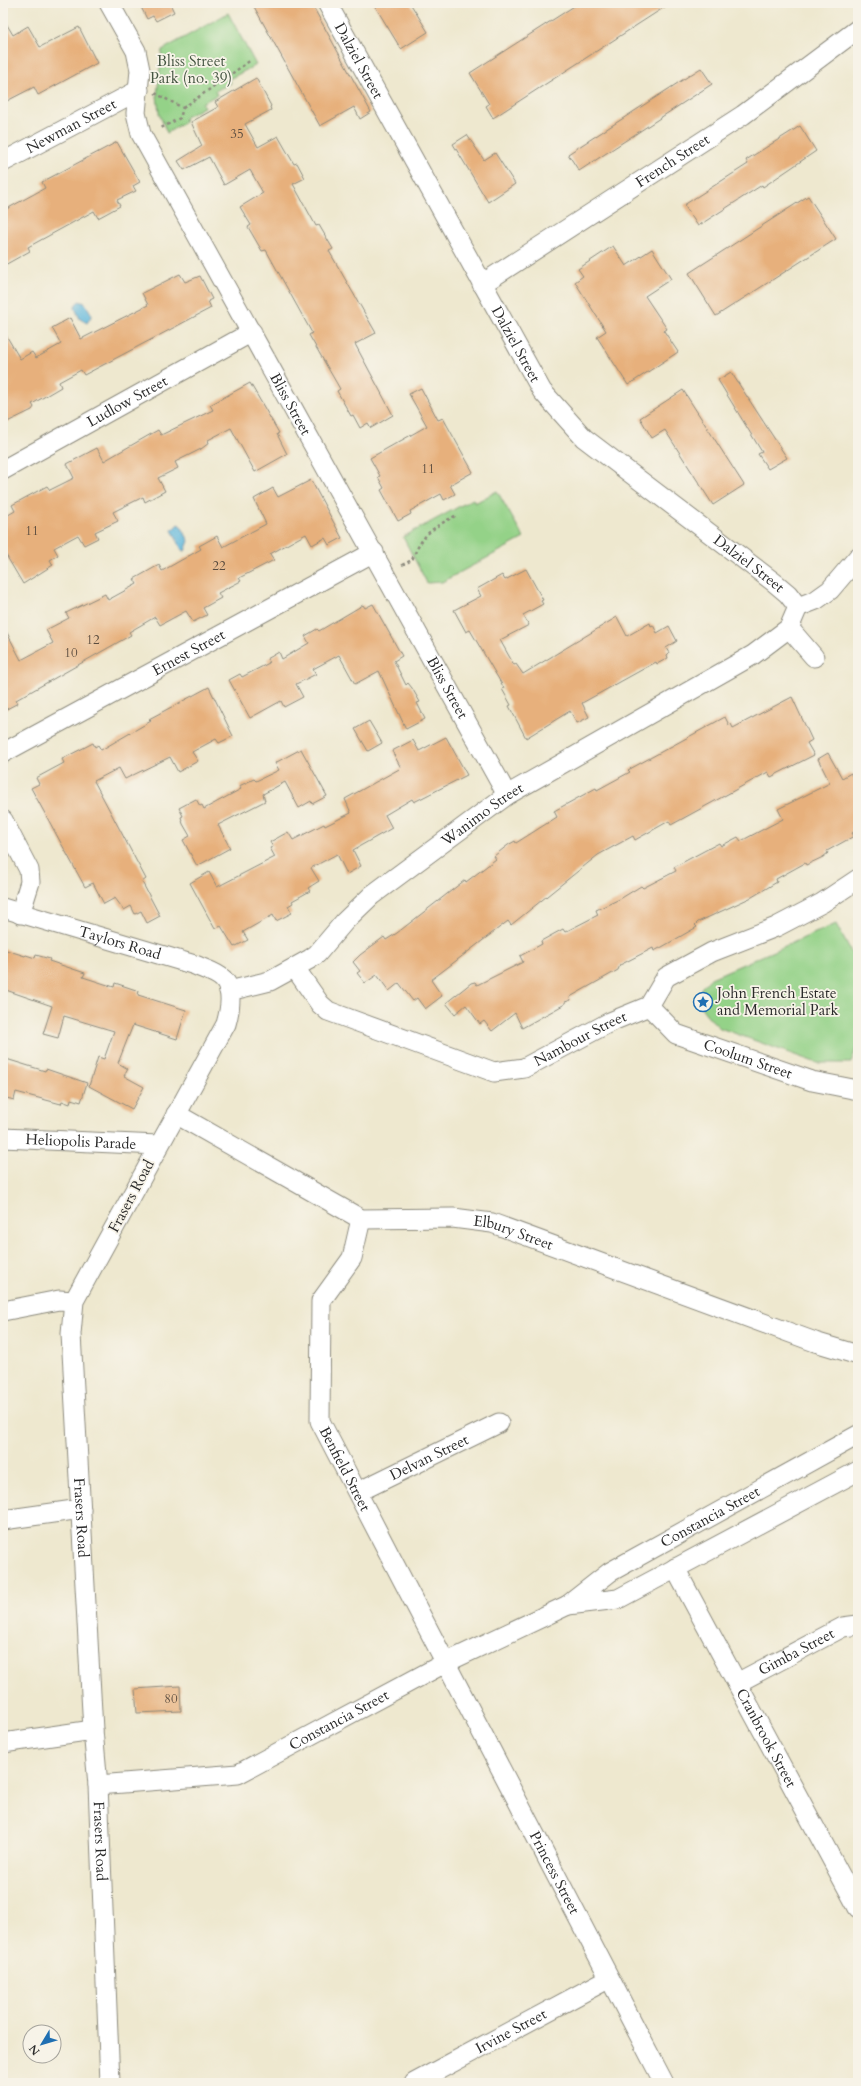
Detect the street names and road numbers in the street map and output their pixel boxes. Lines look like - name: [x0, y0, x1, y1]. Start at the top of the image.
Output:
- street label: Dalziel Street: [330, 19, 388, 103]
- street label: Newman Street: [22, 94, 120, 158]
- street label: French Street: [632, 129, 714, 192]
- street label: Dalziel Street: [487, 302, 545, 386]
- street label: Bliss Street: [265, 369, 316, 439]
- street label: Ludlow Street: [83, 371, 171, 432]
- street label: Dalziel Street: [710, 530, 789, 597]
- street label: Ernest Street: [149, 625, 229, 680]
- street label: Bliss Street: [422, 653, 473, 723]
- street label: Wanimo Street: [436, 778, 527, 851]
- street label: Taylors Road: [76, 921, 164, 964]
- street label: Nambour Street: [530, 1006, 630, 1071]
- street label: Coolum Street: [701, 1034, 795, 1084]
- street label: Heliopolis Parade: [25, 1129, 137, 1154]
- street label: Frasers Road: [103, 1156, 159, 1236]
- street label: Elbury Street: [472, 1211, 556, 1255]
- street label: Benfield Street: [315, 1423, 375, 1515]
- street label: Delvan Street: [386, 1429, 472, 1485]
- street label: Frasers Road: [69, 1477, 93, 1558]
- street label: Constancia Street: [657, 1481, 764, 1552]
- street label: Gimba Street: [755, 1623, 838, 1680]
- street label: Constancia Street: [285, 1685, 393, 1755]
- street label: Cranbrook Street: [732, 1685, 801, 1791]
- street label: Frasers Road: [89, 1801, 112, 1881]
- street label: Princess Street: [525, 1828, 585, 1918]
- street label: Irvine Street: [472, 2004, 550, 2058]

